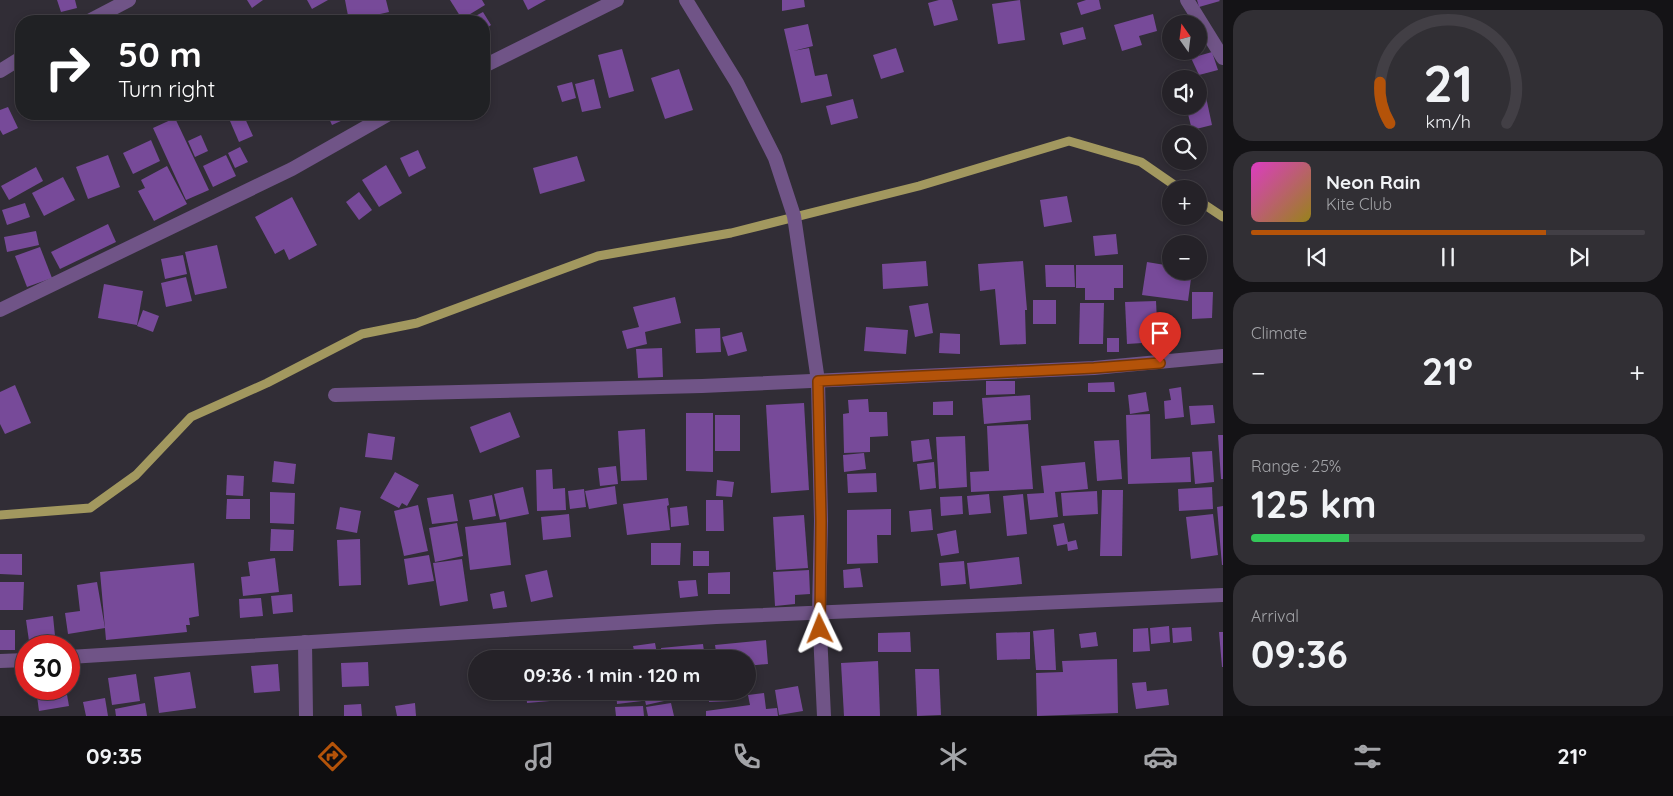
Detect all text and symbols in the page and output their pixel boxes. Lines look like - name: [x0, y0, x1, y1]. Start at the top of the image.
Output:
- north arrow: [1162, 15, 1208, 60]
- map controls: [1162, 15, 1207, 280]
- text: 50 m: [118, 32, 202, 76]
- icon: right: [35, 35, 100, 100]
- text: 21: [1423, 50, 1473, 115]
- button: sound: [1162, 70, 1207, 115]
- text: Turn right: [118, 75, 215, 103]
- text: km/h: [1425, 110, 1471, 132]
- button: search: [1162, 125, 1207, 170]
- text: Neon Rain: [1326, 170, 1421, 194]
- button: +: [1162, 180, 1207, 225]
- text: Kite Club: [1326, 194, 1392, 214]
- button: −: [1162, 235, 1207, 280]
- icon: previous: [1303, 243, 1331, 271]
- icon: pause: [1434, 243, 1462, 271]
- icon: next: [1565, 243, 1593, 271]
- pin: [1139, 312, 1181, 363]
- icon: arrive: [1146, 319, 1174, 347]
- text: Climate: [1251, 323, 1307, 343]
- text: 21°: [1422, 347, 1473, 395]
- text: −: [1251, 355, 1266, 390]
- text: +: [1629, 355, 1645, 390]
- text: Range · 25%: [1251, 456, 1341, 476]
- text: 125 km: [1251, 480, 1377, 528]
- position arrow: [793, 602, 845, 654]
- text: Arrival: [1251, 606, 1299, 626]
- text: 09:36: [1251, 630, 1348, 678]
- speed limit sign: 30: [15, 635, 80, 700]
- text: 09:36 · 1 min · 120 m: [524, 663, 700, 687]
- icon: directions: [315, 739, 350, 774]
- icon: music: [522, 739, 557, 774]
- icon: phone: [729, 739, 764, 774]
- icon: climate: [936, 739, 971, 774]
- icon: car: [1143, 739, 1178, 774]
- icon: filters: [1350, 739, 1385, 774]
- text: 09:35: [86, 742, 143, 770]
- text: 21°: [1557, 742, 1587, 770]

